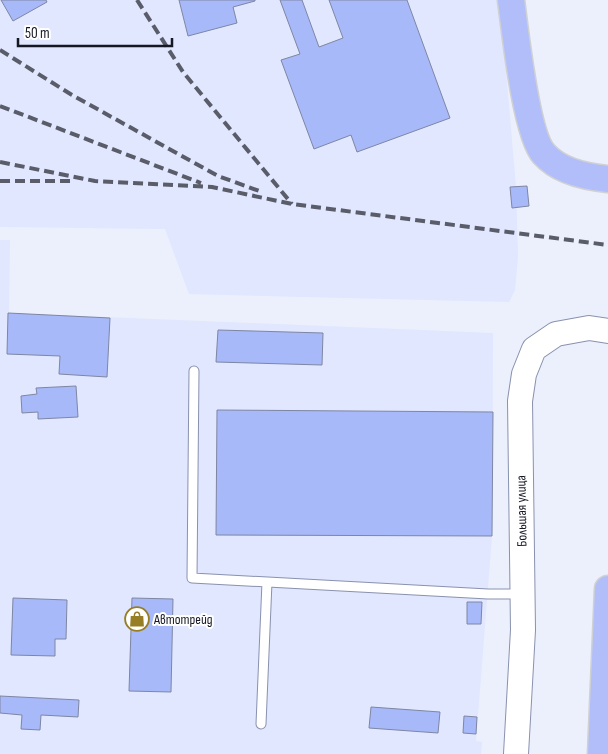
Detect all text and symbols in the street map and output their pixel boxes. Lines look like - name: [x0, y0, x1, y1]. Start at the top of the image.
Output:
- scale bar: [18, 15, 171, 47]
- text: 50 m: [25, 24, 50, 43]
- street label: Большая улица: [512, 475, 531, 547]
- shop icon: Автотрейд: [124, 606, 150, 632]
- place label: Автотрейд: [153, 611, 213, 628]

